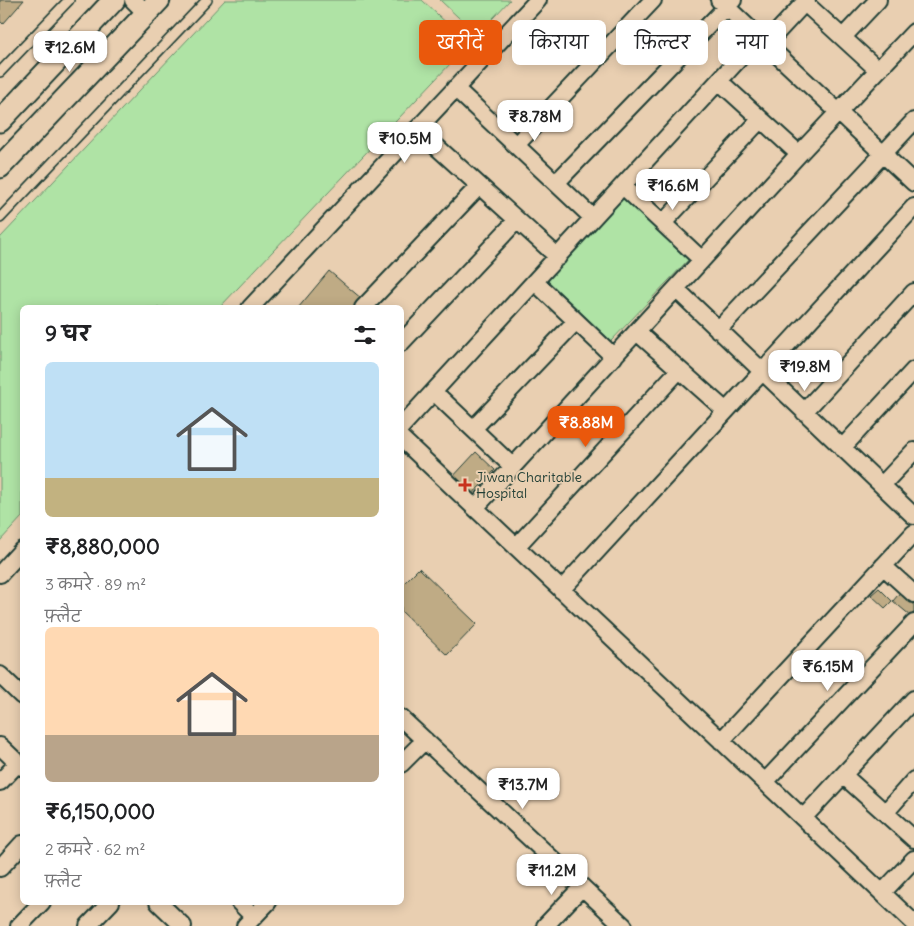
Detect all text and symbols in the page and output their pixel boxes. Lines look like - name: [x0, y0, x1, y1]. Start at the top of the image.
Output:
- chip: खरीदें: [419, 20, 502, 65]
- chip: किराया: [512, 20, 606, 65]
- chip: फ़िल्टर: [616, 20, 708, 65]
- chip: नया: [718, 20, 786, 65]
- pin: ₹12.6M: [29, 30, 111, 73]
- text: ₹12.6M: [44, 37, 96, 57]
- pin: ₹8.78M: [494, 100, 576, 142]
- text: ₹8.78M: [508, 106, 562, 126]
- pin: ₹10.5M: [364, 121, 446, 164]
- text: ₹10.5M: [378, 128, 432, 148]
- pin: ₹16.6M: [632, 168, 714, 211]
- text: ₹16.6M: [647, 175, 699, 195]
- text: 9 घर: [45, 320, 90, 347]
- icon: filters: [351, 321, 379, 349]
- pin: ₹19.8M: [764, 350, 846, 392]
- text: ₹19.8M: [779, 356, 831, 376]
- icon: home: [167, 394, 257, 484]
- pin: ₹8.88M: [545, 406, 627, 448]
- text: ₹8.88M: [559, 412, 613, 432]
- place label: Jiwan Charitable Hospital: [476, 468, 582, 502]
- marker: Jiwan Charitable Hospital: [458, 478, 472, 492]
- text: ₹8,880,000: [45, 533, 160, 560]
- text: 3 कमरे · 89 m²: [45, 574, 146, 594]
- text: फ़्लैट: [45, 606, 81, 626]
- pin: ₹6.15M: [787, 650, 869, 692]
- text: ₹6.15M: [802, 656, 854, 676]
- icon: home: [167, 659, 257, 749]
- pin: ₹13.7M: [482, 768, 564, 810]
- text: ₹13.7M: [498, 774, 548, 794]
- text: ₹6,150,000: [45, 798, 155, 825]
- text: 2 कमरे · 62 m²: [45, 839, 145, 859]
- pin: ₹11.2M: [511, 854, 593, 896]
- text: ₹11.2M: [528, 860, 576, 880]
- text: फ़्लैट: [45, 871, 81, 891]

